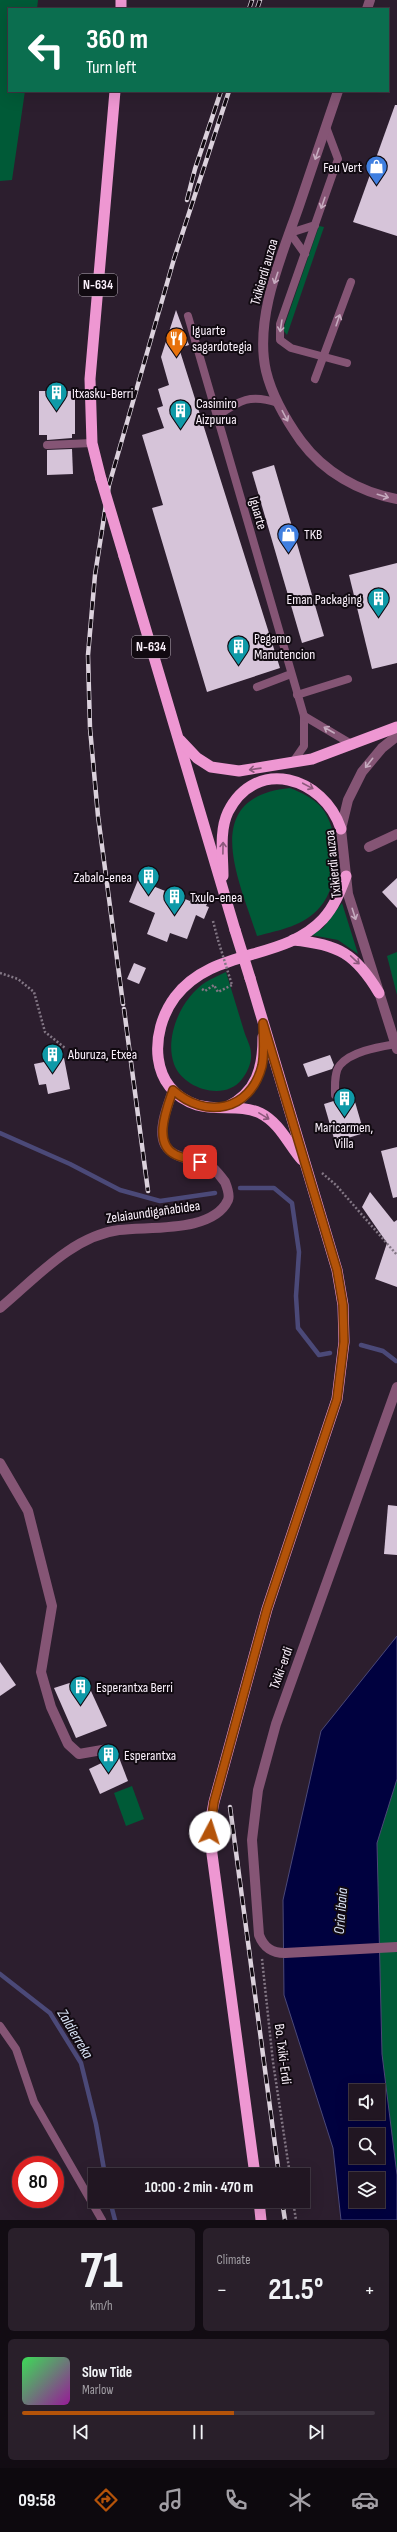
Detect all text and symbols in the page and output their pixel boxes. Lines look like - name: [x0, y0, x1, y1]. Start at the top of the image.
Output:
- text: 360 m: [86, 23, 148, 56]
- icon: left: [20, 24, 72, 76]
- text: Turn left: [86, 57, 137, 78]
- one-way arrow: [312, 148, 320, 160]
- shop icon: Feu Vert: [364, 154, 390, 187]
- place label: Feu Vert: [323, 159, 362, 176]
- one-way arrow: [318, 197, 326, 209]
- street label: Txikierdi auzoa: [246, 237, 282, 307]
- one-way arrow: [272, 271, 279, 284]
- road number: N-634: [79, 274, 117, 296]
- one-way arrow: [335, 314, 343, 326]
- one-way arrow: [277, 319, 285, 332]
- place label: Iguarte sagardotegia: [192, 322, 252, 355]
- restaurant icon: Iguarte sagardotegia: [163, 325, 189, 358]
- building icon: Itxasku-Berri: [44, 380, 70, 413]
- place label: Itxasku-Berri: [72, 385, 133, 402]
- place label: Casimiro Aizpurua: [195, 395, 237, 428]
- building icon: Casimiro Aizpurua: [167, 398, 193, 431]
- one-way arrow: [282, 410, 289, 422]
- one-way arrow: [377, 492, 389, 500]
- street label: Iguarte: [245, 494, 271, 532]
- shop icon: TKB: [275, 521, 301, 554]
- place label: TKB: [304, 526, 322, 543]
- building icon: Eman Packaging: [365, 586, 391, 619]
- place label: Eman Packaging: [286, 591, 362, 608]
- place label: Pegamo Manutencion: [254, 630, 315, 663]
- building icon: Pegamo Manutencion: [226, 633, 252, 666]
- road number: N-634: [132, 636, 170, 658]
- one-way arrow: [323, 726, 335, 734]
- one-way arrow: [365, 757, 373, 768]
- one-way arrow: [249, 765, 262, 773]
- one-way arrow: [302, 783, 314, 791]
- street label: Txikierdi auzoa: [321, 829, 345, 899]
- one-way arrow: [219, 842, 227, 855]
- building icon: Zabalo-enea: [135, 864, 161, 897]
- place label: Zabalo-enea: [74, 869, 132, 886]
- building icon: Txulo-enea: [162, 884, 188, 917]
- place label: Txulo-enea: [190, 889, 242, 906]
- one-way arrow: [351, 908, 358, 921]
- one-way arrow: [349, 956, 360, 965]
- building icon: Aburuza, Etxea: [39, 1041, 65, 1074]
- place label: Aburuza, Etxea: [67, 1046, 137, 1063]
- building icon: Maricarmen, Villa: [331, 1086, 357, 1119]
- one-way arrow: [258, 1113, 270, 1121]
- place label: Maricarmen, Villa: [315, 1119, 374, 1152]
- pin: [183, 1145, 217, 1179]
- icon: arrive: [189, 1151, 211, 1173]
- street label: Zelaiaundigañabidea: [105, 1197, 201, 1227]
- street label: Txiki-erdi: [266, 1644, 296, 1692]
- building icon: Esperantxa Berri: [67, 1674, 93, 1707]
- place label: Esperantxa Berri: [96, 1679, 173, 1696]
- building icon: Esperantxa: [96, 1742, 122, 1775]
- place label: Esperantxa: [124, 1747, 176, 1764]
- position arrow: [189, 1811, 231, 1853]
- water label: Oria ibaia: [330, 1887, 352, 1935]
- water label: Zaldierreka: [52, 2005, 97, 2062]
- street label: Bo. Txiki-Erdi: [271, 2023, 295, 2085]
- map controls: [349, 2084, 385, 2208]
- button: sound: [349, 2084, 385, 2120]
- button: search: [349, 2128, 385, 2164]
- speed limit sign: 80: [12, 2156, 64, 2208]
- button: layers: [349, 2172, 385, 2208]
- text: 10:00 · 2 min · 470 m: [145, 2178, 253, 2197]
- text: 71: [80, 2240, 123, 2303]
- text: Climate: [217, 2252, 250, 2268]
- text: 21.5°: [268, 2272, 323, 2308]
- text: −: [217, 2277, 227, 2304]
- text: +: [364, 2277, 375, 2304]
- text: km/h: [90, 2298, 112, 2314]
- text: Slow Tide: [82, 2363, 132, 2382]
- text: Marlow: [82, 2382, 114, 2398]
- icon: previous: [70, 2421, 92, 2443]
- icon: pause: [187, 2421, 209, 2443]
- icon: next: [305, 2421, 327, 2443]
- icon: directions: [92, 2486, 120, 2514]
- icon: music: [157, 2486, 185, 2514]
- icon: phone: [222, 2486, 250, 2514]
- icon: climate: [286, 2486, 314, 2514]
- icon: car: [351, 2486, 379, 2514]
- text: 09:58: [18, 2490, 56, 2511]

